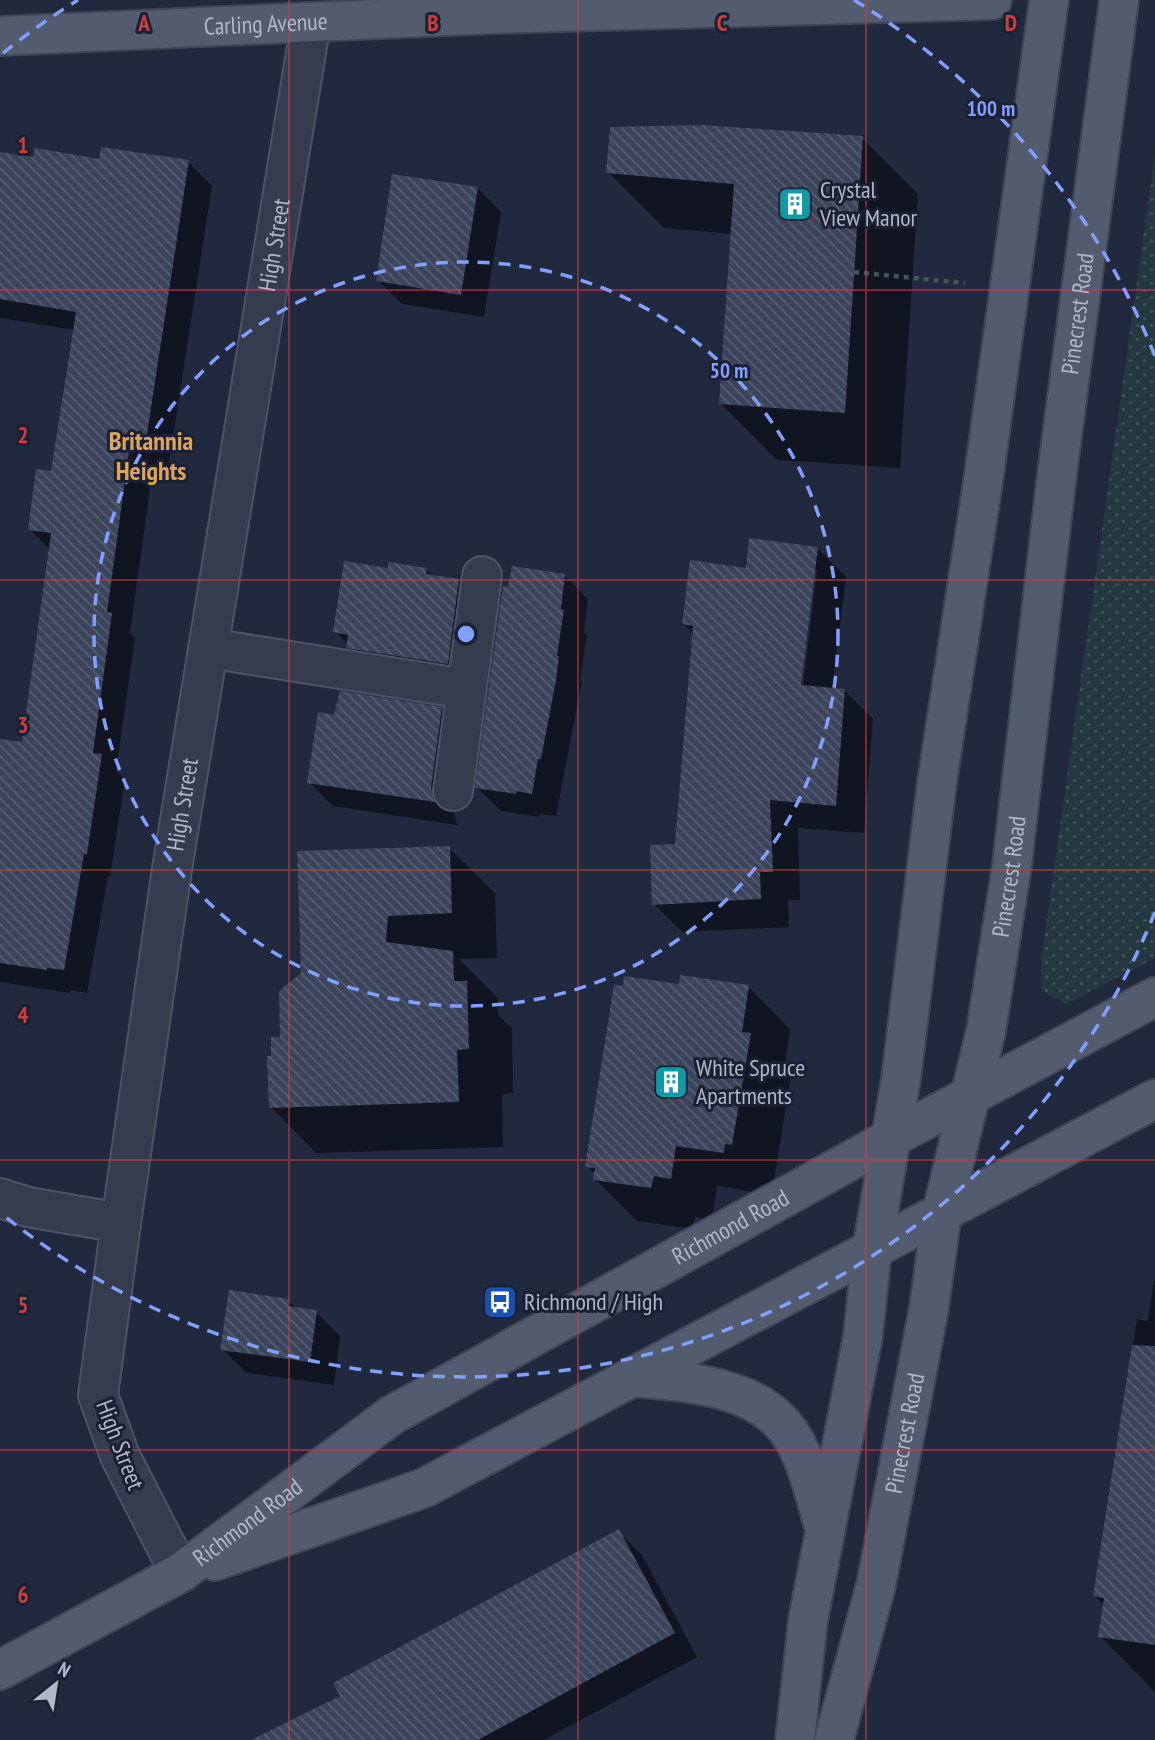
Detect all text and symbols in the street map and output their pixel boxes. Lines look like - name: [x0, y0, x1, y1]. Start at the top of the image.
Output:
- street label: Carling Avenue: [203, 5, 328, 42]
- text: A: [137, 8, 150, 37]
- text: B: [427, 8, 439, 37]
- text: C: [717, 8, 728, 37]
- text: D: [1005, 8, 1017, 37]
- text: 100 m: [967, 95, 1015, 122]
- text: 1: [18, 130, 29, 159]
- place label: Crystal View Manor: [819, 174, 918, 233]
- building icon: Crystal View Manor: [776, 185, 814, 223]
- street label: High Street: [251, 196, 297, 294]
- street label: Pinecrest Road: [1054, 251, 1101, 376]
- text: 50 m: [710, 357, 748, 384]
- text: 2: [18, 420, 29, 449]
- district label: Britannia Heights: [109, 424, 193, 487]
- centre of rings: [454, 622, 478, 646]
- text: 3: [18, 710, 29, 739]
- street label: High Street: [159, 755, 205, 853]
- street label: Pinecrest Road: [985, 814, 1033, 939]
- text: 4: [18, 1000, 29, 1029]
- place label: White Spruce Apartments: [696, 1052, 805, 1111]
- building icon: White Spruce Apartments: [652, 1063, 690, 1101]
- street label: Richmond Road: [666, 1182, 794, 1272]
- bus stop icon: Richmond / High: [481, 1283, 519, 1321]
- place label: Richmond / High: [524, 1286, 663, 1317]
- text: 5: [18, 1290, 29, 1319]
- street label: Pinecrest Road: [878, 1370, 931, 1496]
- street label: High Street: [89, 1395, 152, 1495]
- street label: Richmond Road: [187, 1471, 308, 1573]
- text: 6: [18, 1580, 29, 1609]
- north arrow: [21, 1649, 91, 1719]
- text: N: [54, 1656, 75, 1682]

